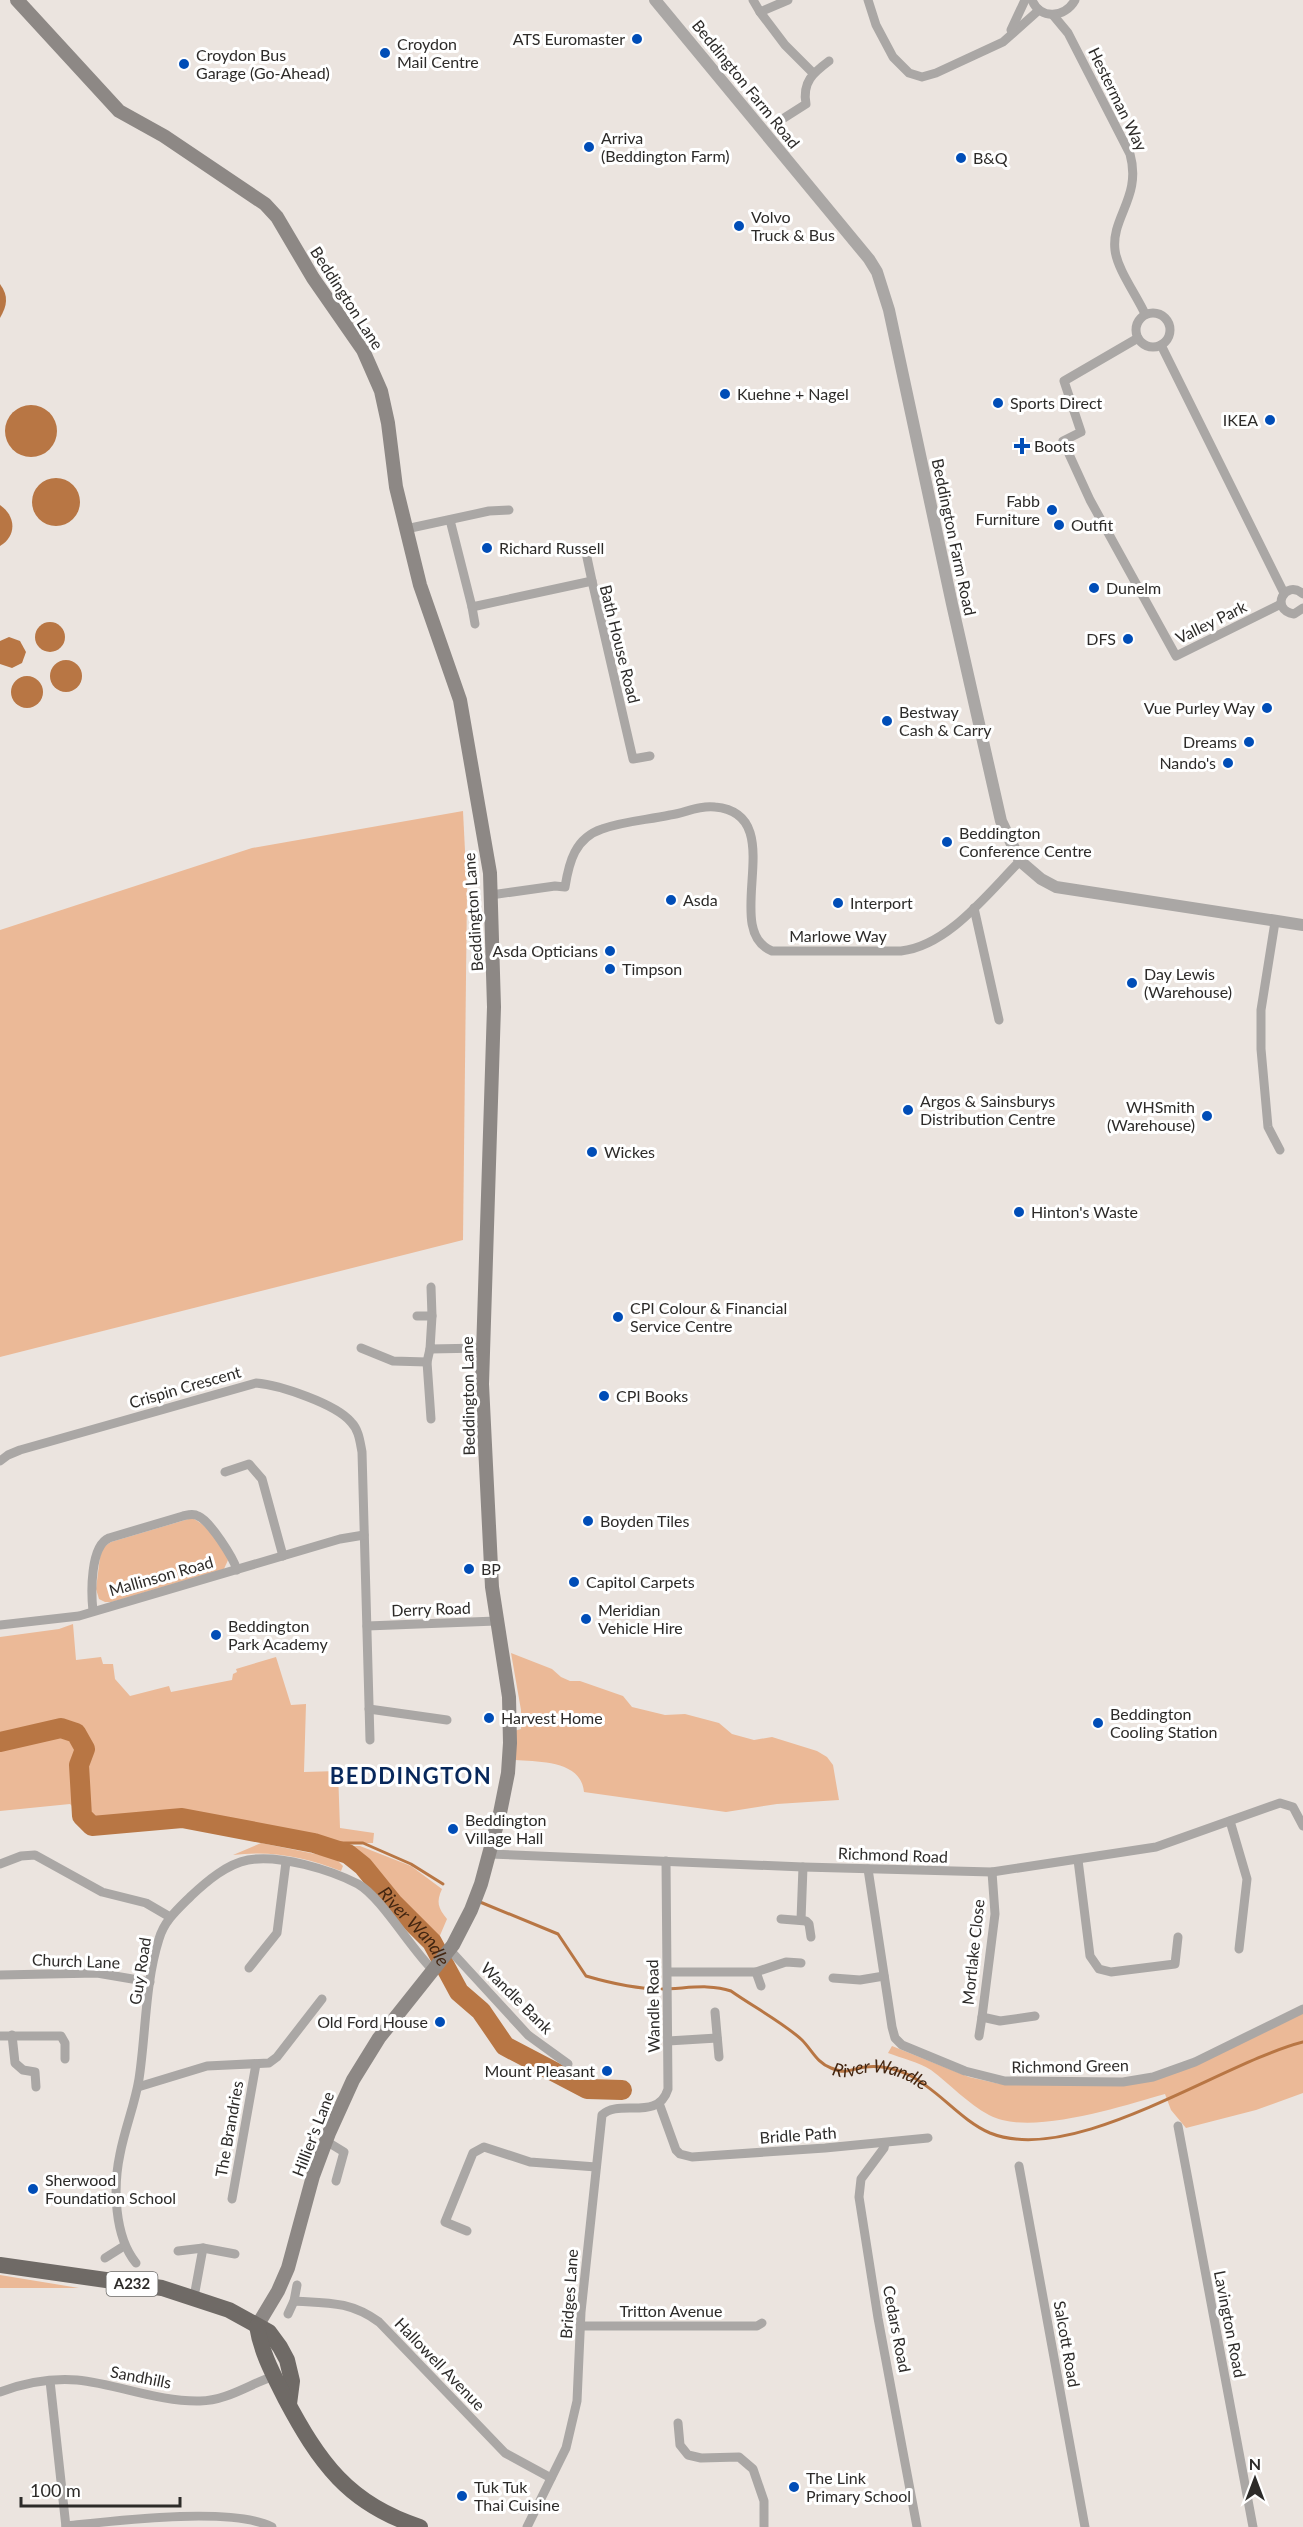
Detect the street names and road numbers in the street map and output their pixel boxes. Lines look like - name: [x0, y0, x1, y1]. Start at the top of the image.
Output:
- street label: Beddington Farm Road: [689, 16, 804, 152]
- street label: Hesterman Way: [1085, 44, 1152, 154]
- street label: Beddington Lane: [307, 243, 388, 353]
- street label: Beddington Farm Road: [929, 457, 980, 617]
- street label: Bath House Road: [597, 583, 644, 705]
- street label: Valley Park: [1172, 596, 1250, 647]
- street label: Beddington Lane: [459, 852, 486, 972]
- street label: Marlowe Way: [789, 926, 888, 945]
- street label: Beddington Lane: [457, 1336, 478, 1456]
- street label: Crispin Crescent: [127, 1361, 243, 1412]
- street label: Mallinson Road: [107, 1552, 215, 1599]
- street label: Derry Road: [391, 1598, 471, 1619]
- street label: Richmond Road: [838, 1843, 948, 1866]
- street label: Mortlake Close: [958, 1898, 987, 2006]
- street label: Guy Road: [125, 1936, 154, 2006]
- street label: Church Lane: [32, 1949, 120, 1972]
- street label: Wandle Bank: [478, 1958, 558, 2038]
- street label: Wandle Road: [642, 1959, 663, 2053]
- street label: Richmond Green: [1011, 2055, 1129, 2076]
- street label: The Brandries: [211, 2079, 246, 2179]
- street label: Hillier's Lane: [288, 2089, 337, 2179]
- street label: Bridle Path: [759, 2122, 837, 2147]
- street label: Bridges Lane: [556, 2248, 581, 2340]
- street label: Lavington Road: [1211, 2269, 1250, 2379]
- road number: A232: [106, 2272, 158, 2296]
- street label: Cedars Road: [880, 2284, 915, 2374]
- street label: Salcott Road: [1051, 2299, 1084, 2389]
- street label: Tritton Avenue: [620, 2301, 722, 2320]
- street label: Hallowell Avenue: [391, 2313, 489, 2414]
- street label: Sandhills: [109, 2361, 173, 2392]

